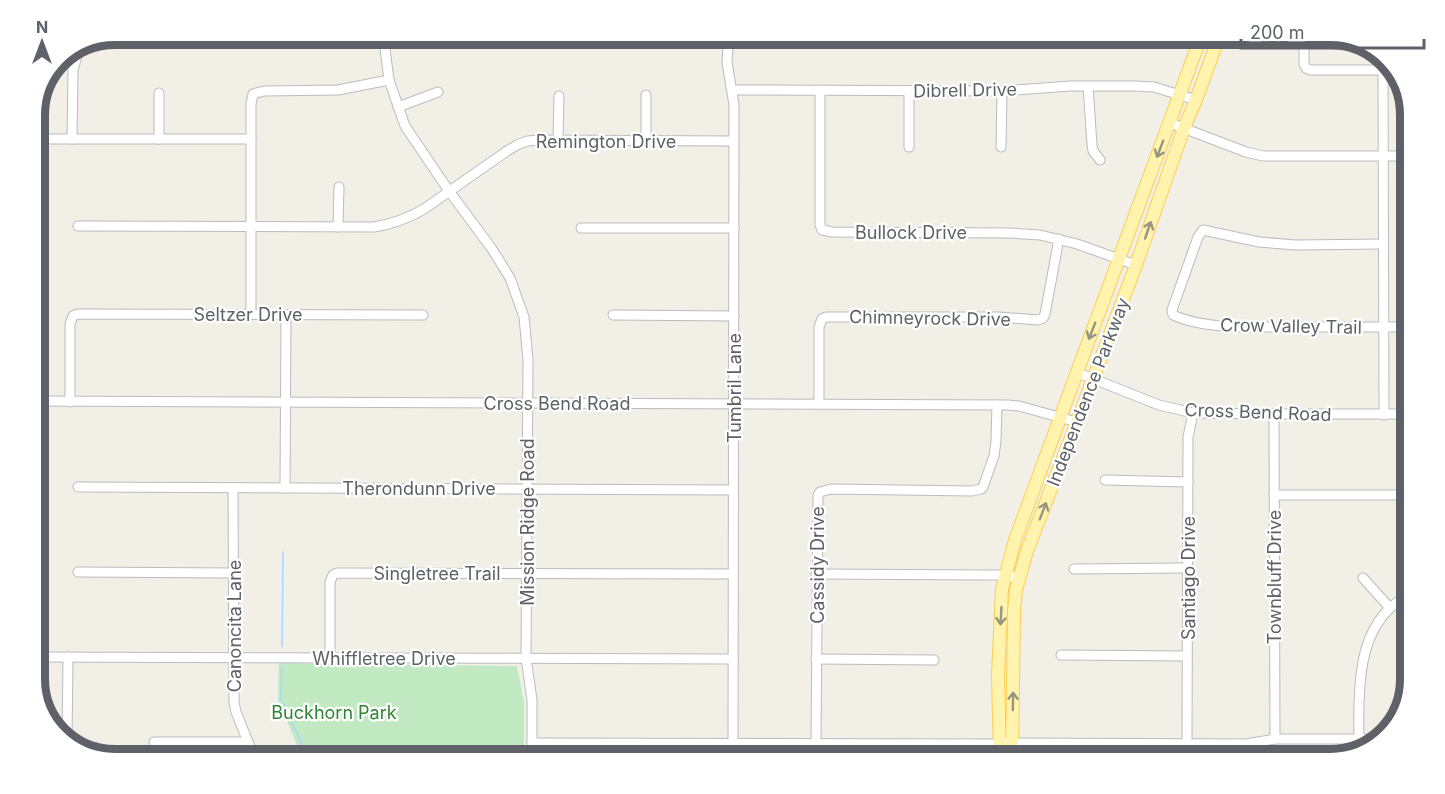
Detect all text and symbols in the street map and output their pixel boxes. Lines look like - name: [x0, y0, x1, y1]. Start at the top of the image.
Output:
- north arrow: [12, 12, 72, 72]
- scale bar: [1241, 12, 1424, 50]
- text: N: [36, 17, 48, 37]
- text: 200 m: [1250, 22, 1305, 43]
- street label: Dibrell Drive: [913, 79, 1017, 101]
- street label: Remington Drive: [536, 131, 676, 152]
- one-way arrow: [1154, 139, 1165, 157]
- one-way arrow: [1143, 221, 1154, 240]
- street label: Bullock Drive: [855, 222, 967, 243]
- street label: Independence Parkway: [1042, 295, 1134, 489]
- street label: Seltzer Drive: [193, 304, 303, 325]
- street label: Chimneyrock Drive: [849, 306, 1011, 330]
- street label: Crow Valley Trail: [1220, 314, 1362, 338]
- one-way arrow: [1085, 321, 1096, 340]
- street label: Tumbril Lane: [724, 333, 745, 443]
- street label: Cross Bend Road: [484, 393, 630, 414]
- street label: Cross Bend Road: [1184, 399, 1332, 425]
- street label: Mission Ridge Road: [517, 438, 538, 606]
- street label: Therondunn Drive: [342, 478, 496, 499]
- one-way arrow: [1038, 502, 1049, 520]
- street label: Cassidy Drive: [807, 506, 828, 624]
- street label: Townbluff Drive: [1264, 510, 1285, 644]
- street label: Santiago Drive: [1178, 516, 1199, 640]
- street label: Canoncita Lane: [224, 560, 245, 692]
- street label: Singletree Trail: [373, 563, 501, 584]
- one-way arrow: [995, 605, 1006, 625]
- street label: Whiffletree Drive: [312, 648, 456, 669]
- one-way arrow: [1007, 691, 1019, 711]
- park label: Buckhorn Park: [271, 702, 397, 723]

